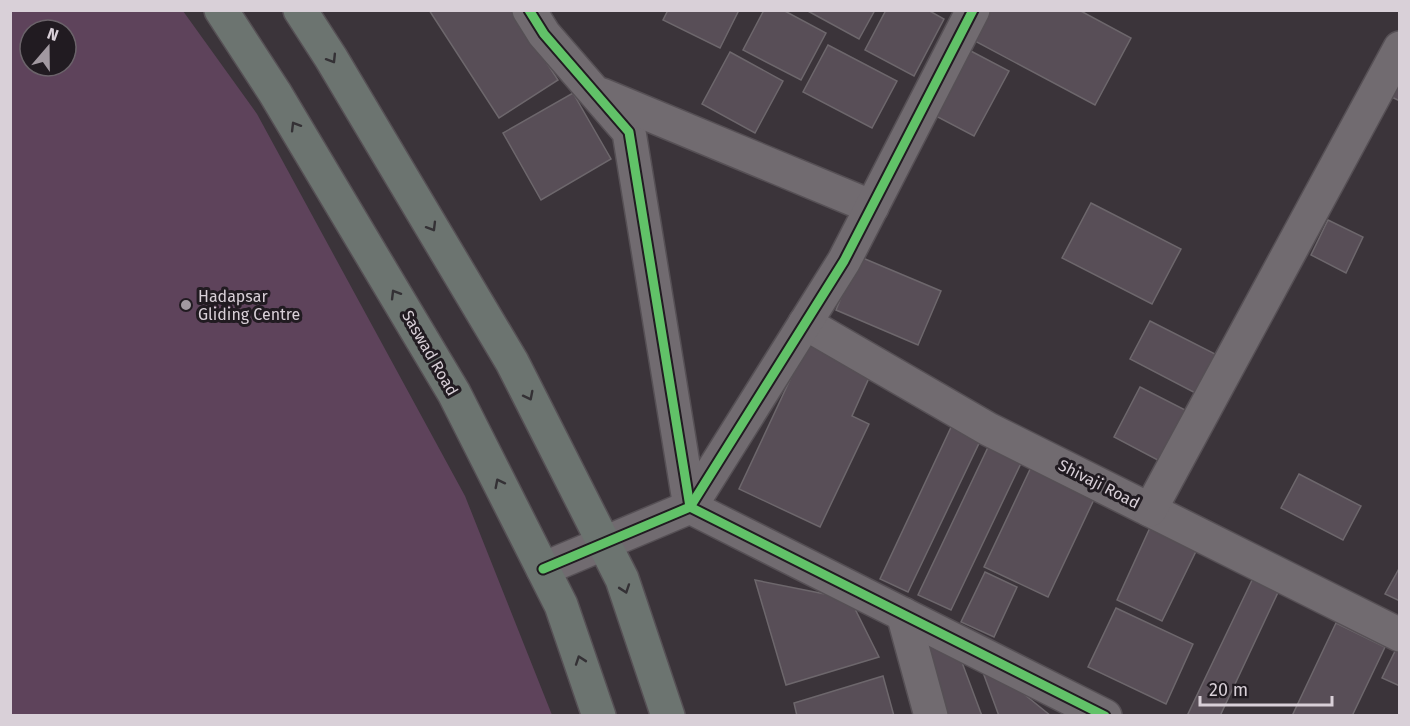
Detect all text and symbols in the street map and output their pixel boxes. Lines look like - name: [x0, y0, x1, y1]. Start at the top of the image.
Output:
- north arrow: [18, 18, 78, 78]
- text: N: [45, 24, 61, 45]
- one-way arrow: [324, 53, 336, 63]
- one-way arrow: [291, 122, 303, 132]
- one-way arrow: [424, 221, 436, 231]
- place label: Hadapsar Gliding Centre: [198, 287, 300, 324]
- one-way arrow: [391, 290, 402, 300]
- marker: Hadapsar Gliding Centre: [179, 298, 193, 312]
- street label: Saswad Road: [398, 307, 462, 399]
- one-way arrow: [522, 389, 533, 400]
- street label: Shivaji Road: [1055, 455, 1143, 513]
- one-way arrow: [495, 478, 507, 489]
- one-way arrow: [618, 583, 631, 594]
- one-way arrow: [575, 655, 587, 666]
- scale bar: [1200, 669, 1332, 707]
- text: 20 m: [1209, 679, 1248, 701]

